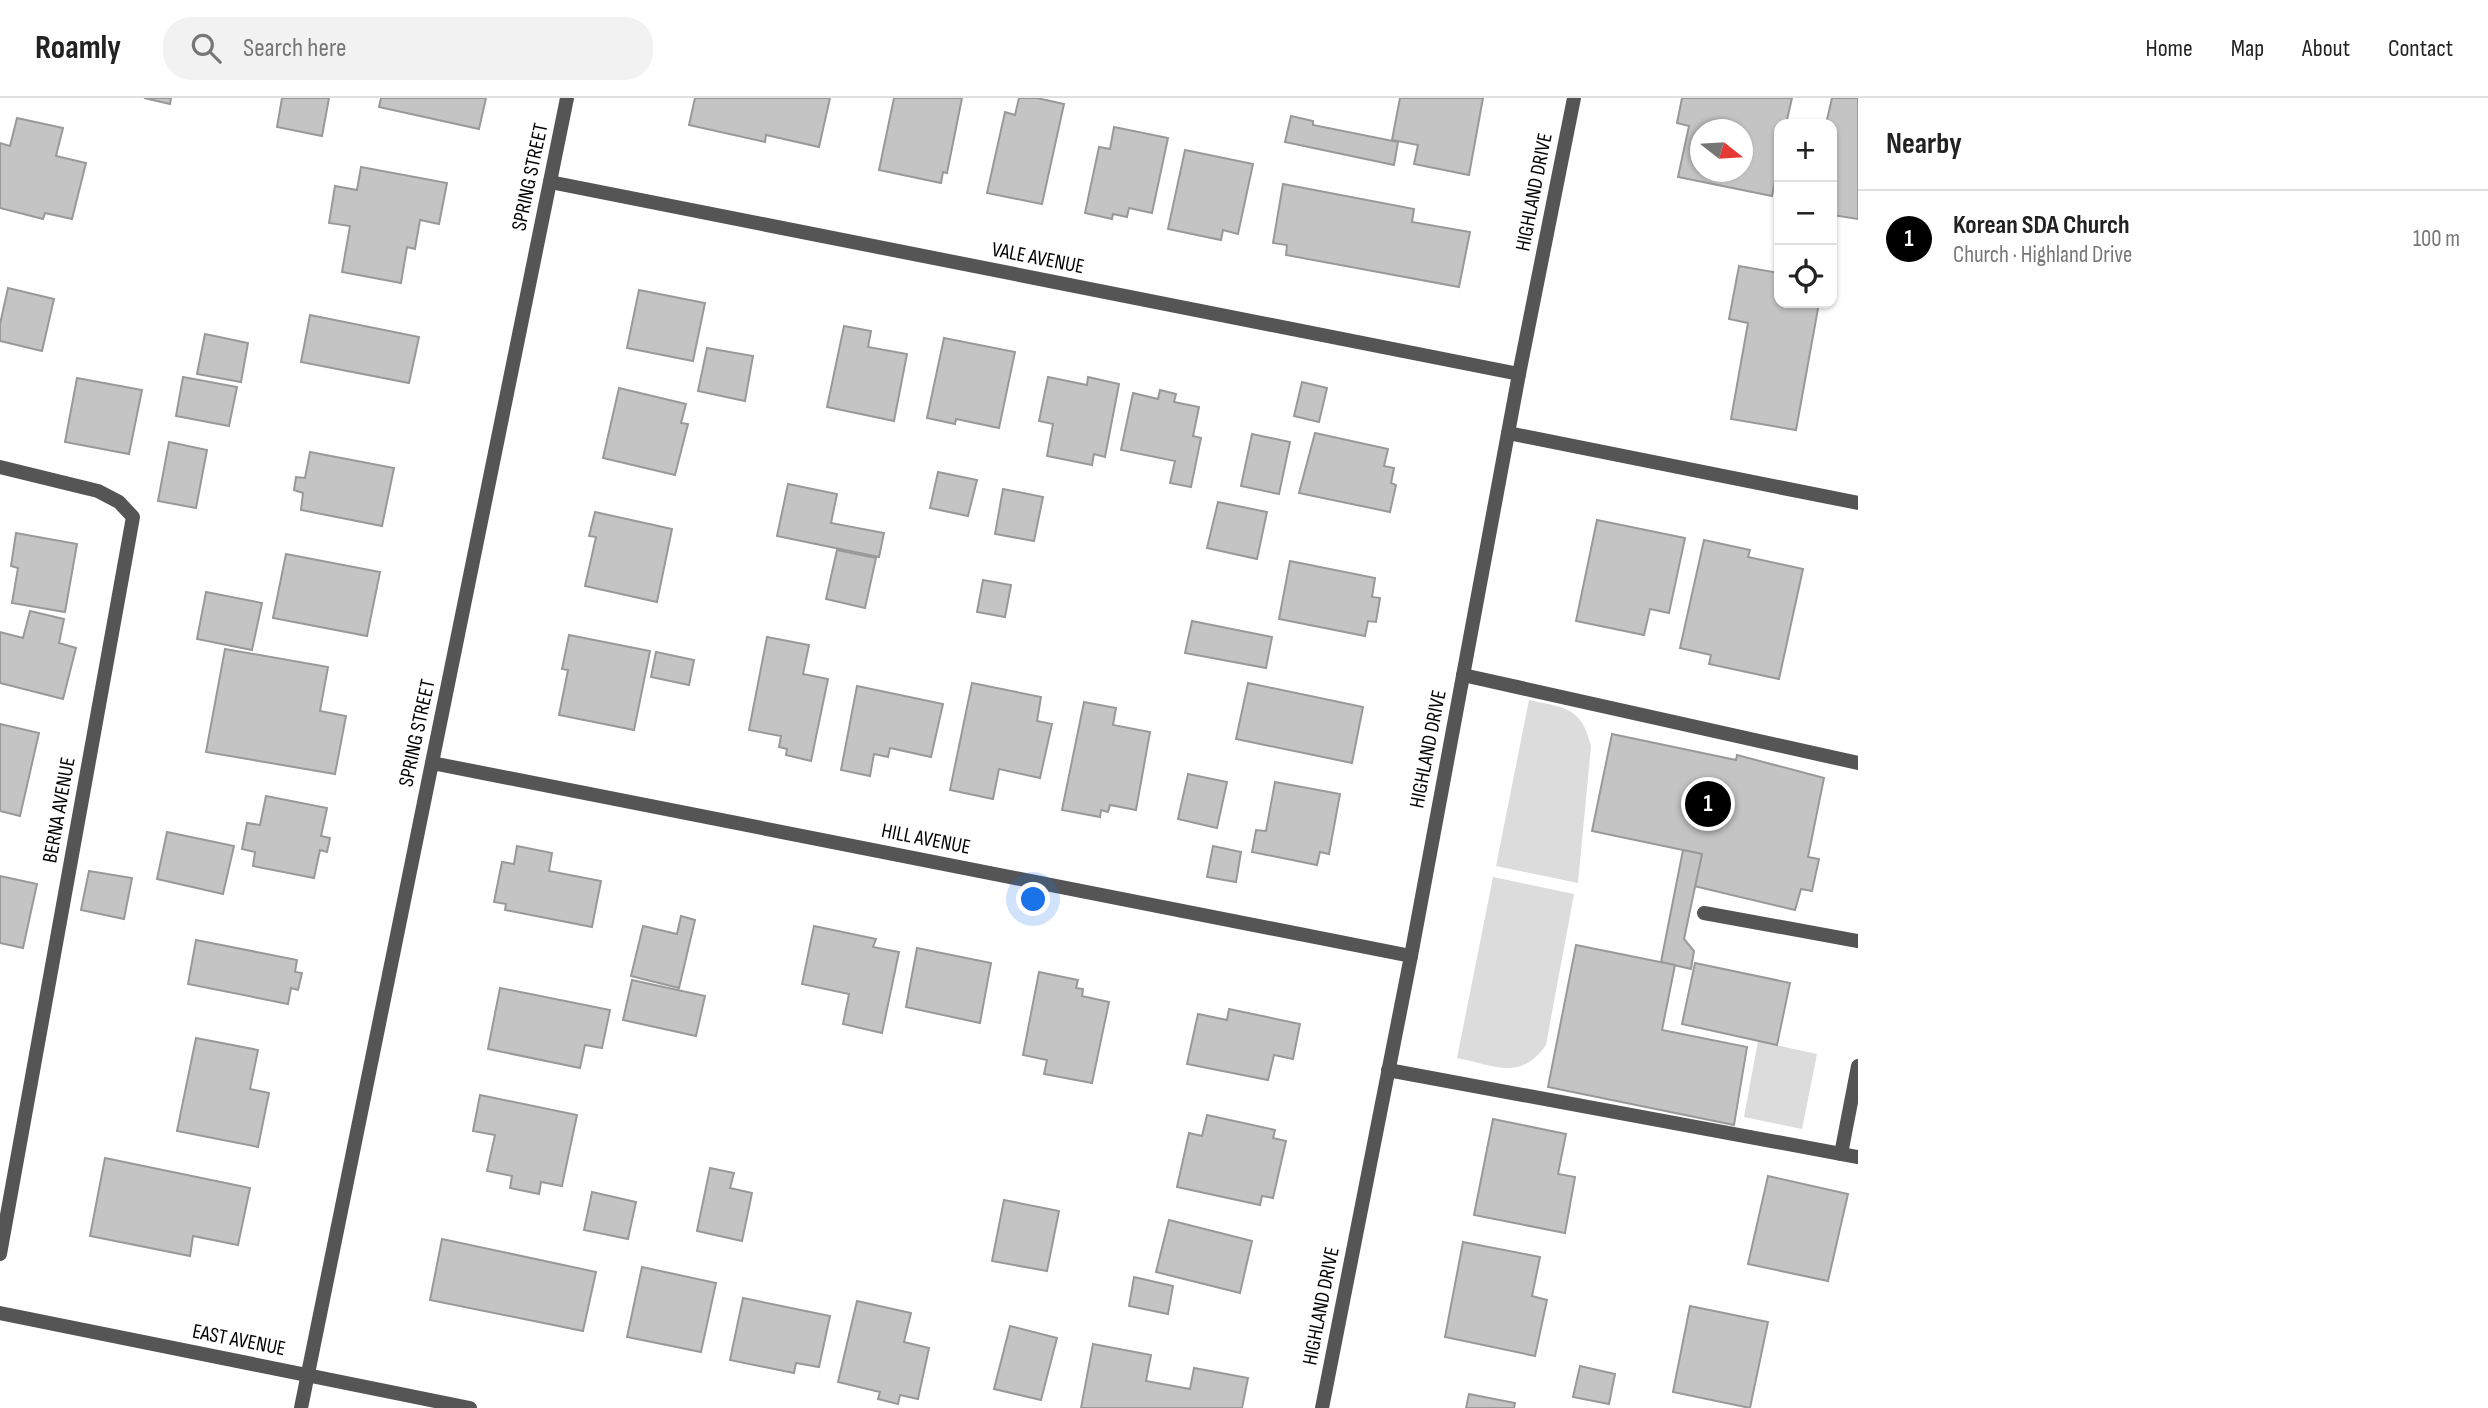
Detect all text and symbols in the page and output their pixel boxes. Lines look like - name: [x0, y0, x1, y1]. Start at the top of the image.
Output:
- search box: [163, 17, 653, 80]
- text: Roamly: [35, 28, 121, 68]
- icon: search: [187, 29, 225, 67]
- text: Search here: [243, 33, 346, 64]
- text: Home: [2145, 34, 2193, 63]
- text: Map: [2231, 34, 2264, 63]
- text: About: [2302, 34, 2350, 63]
- text: Contact: [2388, 34, 2453, 63]
- north arrow: [1690, 119, 1753, 182]
- map controls: [1774, 119, 1837, 308]
- button: +: [1774, 119, 1837, 182]
- street label: SPRING STREET: [506, 121, 554, 233]
- text: Nearby: [1886, 126, 1962, 162]
- street label: HIGHLAND DRIVE: [1510, 131, 1558, 253]
- button: −: [1774, 182, 1837, 245]
- text: Korean SDA Church: [1953, 210, 2130, 241]
- text: 1: [1904, 225, 1914, 253]
- text: 100 m: [2413, 225, 2460, 253]
- street label: VALE AVENUE: [990, 237, 1086, 279]
- text: Church · Highland Drive: [1953, 241, 2132, 269]
- button: locate: [1774, 245, 1837, 308]
- street label: SPRING STREET: [393, 677, 441, 789]
- street label: HIGHLAND DRIVE: [1404, 688, 1452, 810]
- street label: BERNA AVENUE: [37, 755, 81, 865]
- pin: 1: [1685, 778, 1731, 830]
- street label: HILL AVENUE: [879, 818, 973, 860]
- your location: [1016, 882, 1050, 916]
- street label: HIGHLAND DRIVE: [1297, 1245, 1345, 1367]
- street label: EAST AVENUE: [190, 1319, 288, 1361]

